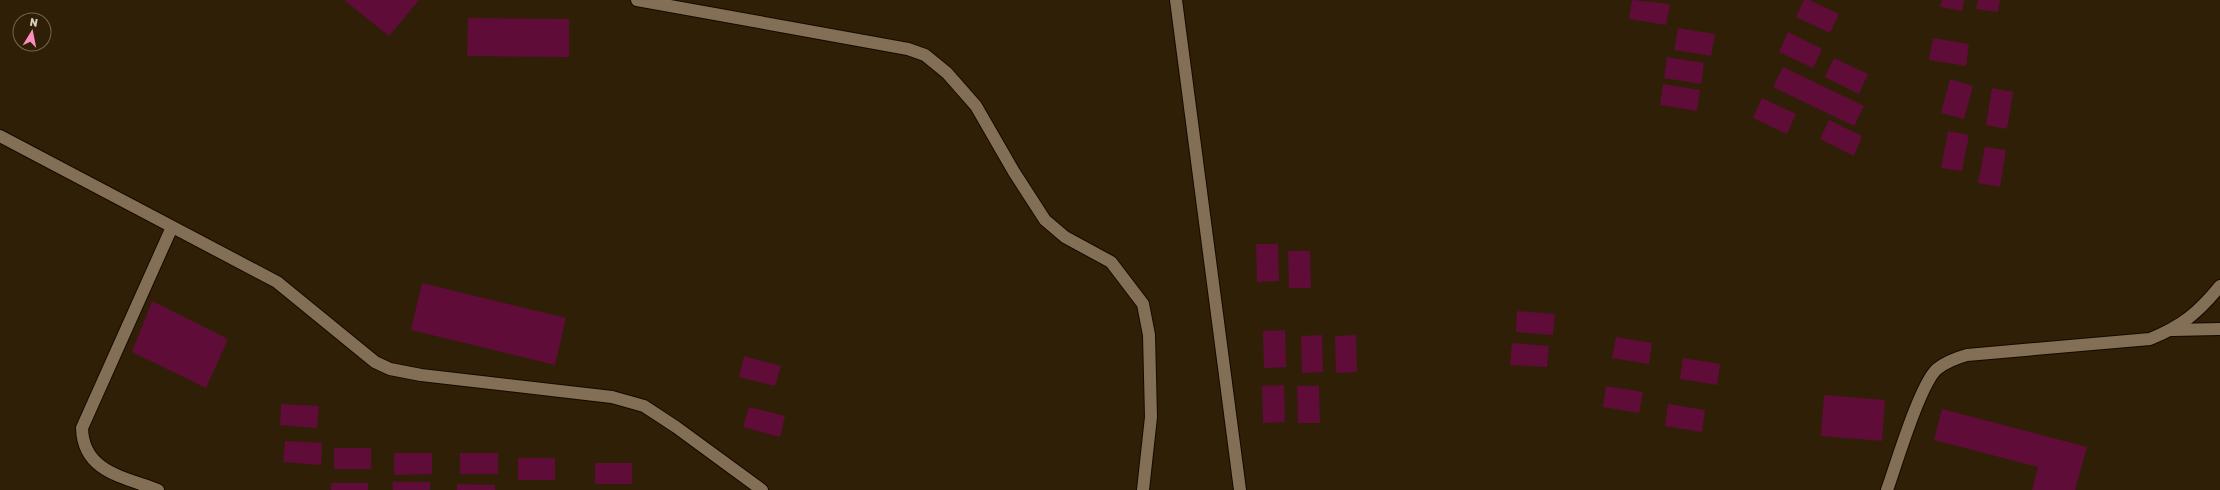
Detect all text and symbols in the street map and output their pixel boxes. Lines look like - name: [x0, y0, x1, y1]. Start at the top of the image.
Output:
- north arrow: [12, 12, 52, 52]
- text: N: [29, 16, 39, 30]

